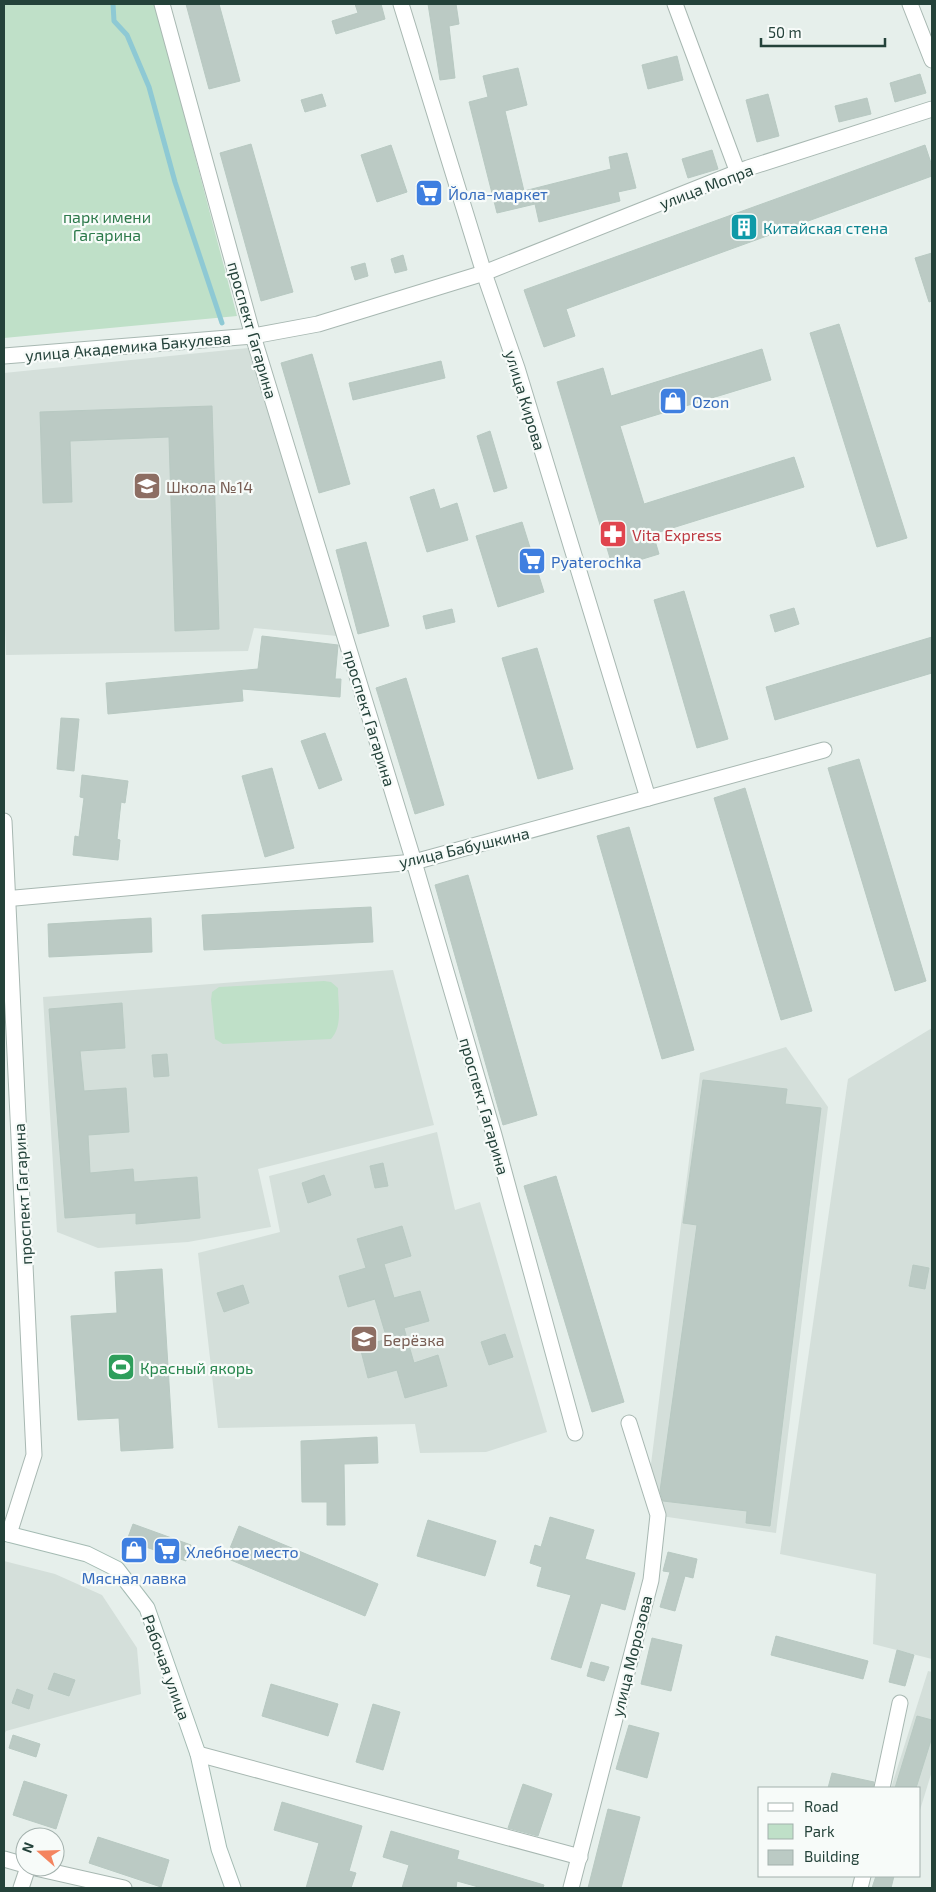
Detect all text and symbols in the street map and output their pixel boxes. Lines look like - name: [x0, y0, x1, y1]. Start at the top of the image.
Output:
- scale bar: [761, 15, 885, 47]
- text: 50 m: [768, 23, 802, 41]
- street label: улица Мопра: [656, 159, 756, 214]
- supermarket icon: Йола-маркет: [414, 178, 444, 208]
- place label: Йола-маркет: [448, 184, 548, 203]
- park label: парк имени Гагарина: [63, 207, 151, 244]
- building icon: Китайская стена: [729, 212, 759, 242]
- place label: Китайская стена: [763, 218, 888, 237]
- street label: проспект Гагарина: [224, 259, 282, 401]
- street label: улица Академика Бакулева: [24, 328, 232, 365]
- street label: улица Кирова: [501, 348, 550, 453]
- shop icon: Ozon: [658, 386, 688, 416]
- place label: Ozon: [692, 392, 729, 411]
- school or university icon: Школа №14: [132, 471, 162, 501]
- place label: Школа №14: [166, 477, 253, 496]
- pharmacy icon: Vita Express: [598, 519, 628, 549]
- place label: Vita Express: [632, 525, 722, 544]
- supermarket icon: Pyaterochka: [517, 546, 547, 576]
- place label: Pyaterochka: [551, 552, 642, 571]
- street label: проспект Гагарина: [340, 647, 400, 789]
- street label: улица Бабушкина: [397, 823, 531, 872]
- street label: проспект Гагарина: [456, 1035, 514, 1177]
- street label: проспект Гагарина: [9, 1123, 35, 1265]
- school or university icon: Берёзка: [349, 1324, 379, 1354]
- place label: Берёзка: [383, 1330, 445, 1349]
- sports icon: Красный якорь: [106, 1352, 136, 1382]
- place label: Красный якорь: [140, 1358, 253, 1377]
- shop icon: Мясная лавка: [119, 1535, 149, 1565]
- supermarket icon: Хлебное место: [152, 1536, 182, 1566]
- place label: Хлебное место: [186, 1542, 299, 1561]
- place label: Мясная лавка: [81, 1568, 187, 1587]
- street label: улица Морозова: [607, 1593, 656, 1719]
- street label: Рабочая улица: [138, 1612, 195, 1723]
- legend: [758, 1787, 921, 1877]
- text: Road: [804, 1797, 839, 1815]
- text: Park: [804, 1822, 835, 1840]
- north arrow: [15, 1827, 65, 1877]
- text: N: [18, 1840, 37, 1855]
- text: Building: [804, 1847, 860, 1865]

